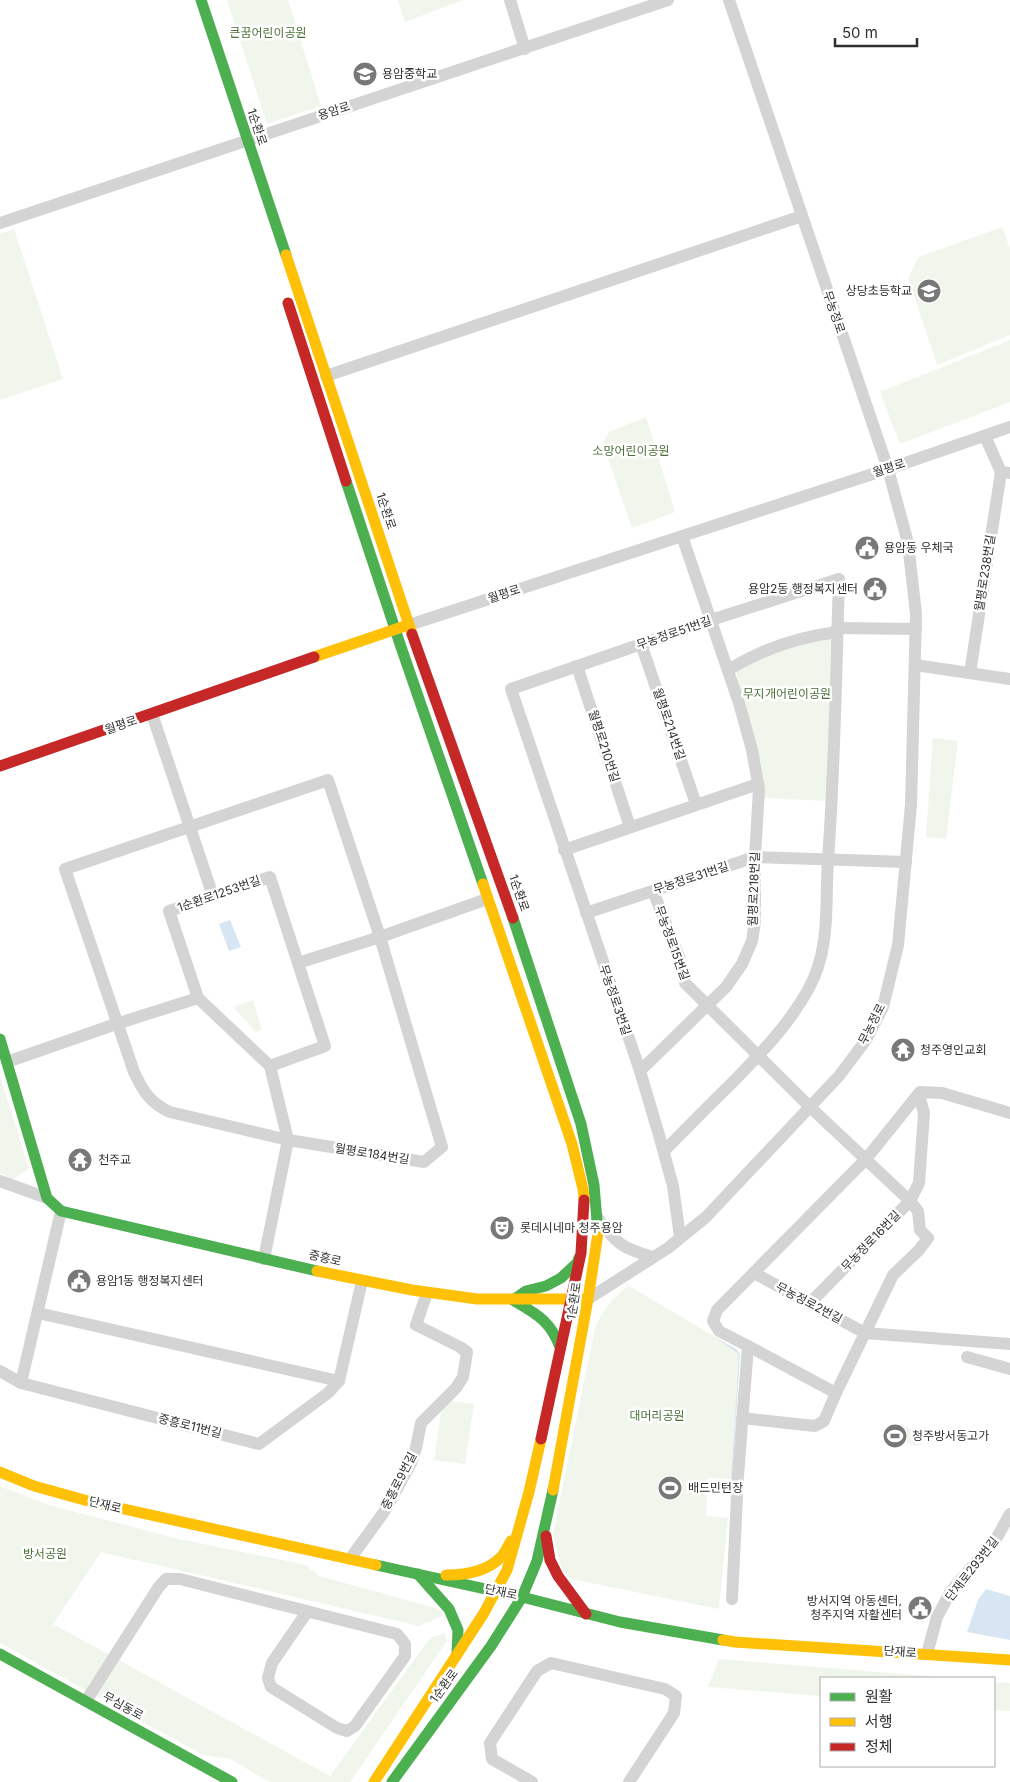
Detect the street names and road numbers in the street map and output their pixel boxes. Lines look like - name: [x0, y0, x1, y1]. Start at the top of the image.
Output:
- street label: 용암로: [316, 98, 352, 123]
- street label: 1순환로: [244, 106, 270, 147]
- street label: 무농정로: [820, 289, 849, 335]
- street label: 월평로: [871, 455, 907, 480]
- street label: 1순환로: [373, 490, 399, 531]
- street label: 월평로238번길: [971, 534, 998, 612]
- street label: 월평로: [486, 581, 522, 606]
- street label: 무농정로51번길: [634, 613, 713, 652]
- street label: 월평로214번길: [650, 686, 689, 762]
- street label: 월평로210번길: [586, 708, 623, 784]
- street label: 월평로: [103, 712, 139, 737]
- street label: 월평로218번길: [745, 851, 762, 927]
- street label: 무농정로31번길: [651, 858, 731, 897]
- street label: 1순환로1253번길: [175, 872, 262, 915]
- street label: 1순환로: [506, 872, 533, 913]
- street label: 무농정로15번길: [652, 903, 693, 982]
- street label: 무농정로3번길: [596, 963, 635, 1037]
- street label: 무농정로: [855, 1001, 888, 1047]
- street label: 월평로184번길: [334, 1140, 410, 1167]
- street label: 무농정로16번길: [838, 1207, 903, 1274]
- street label: 중흥로: [307, 1246, 343, 1269]
- street label: 무농정로2번길: [773, 1279, 845, 1326]
- street label: 1순환로: [563, 1281, 584, 1321]
- street label: 중흥로11번길: [157, 1410, 223, 1441]
- street label: 중흥로9번길: [378, 1449, 419, 1512]
- street label: 단재로: [87, 1493, 123, 1516]
- street label: 단재로293번길: [942, 1534, 1001, 1604]
- street label: 단재로: [483, 1581, 519, 1602]
- street label: 단재로: [883, 1643, 917, 1660]
- street label: 1순환로: [426, 1666, 461, 1705]
- street label: 무심동로: [100, 1688, 146, 1723]

